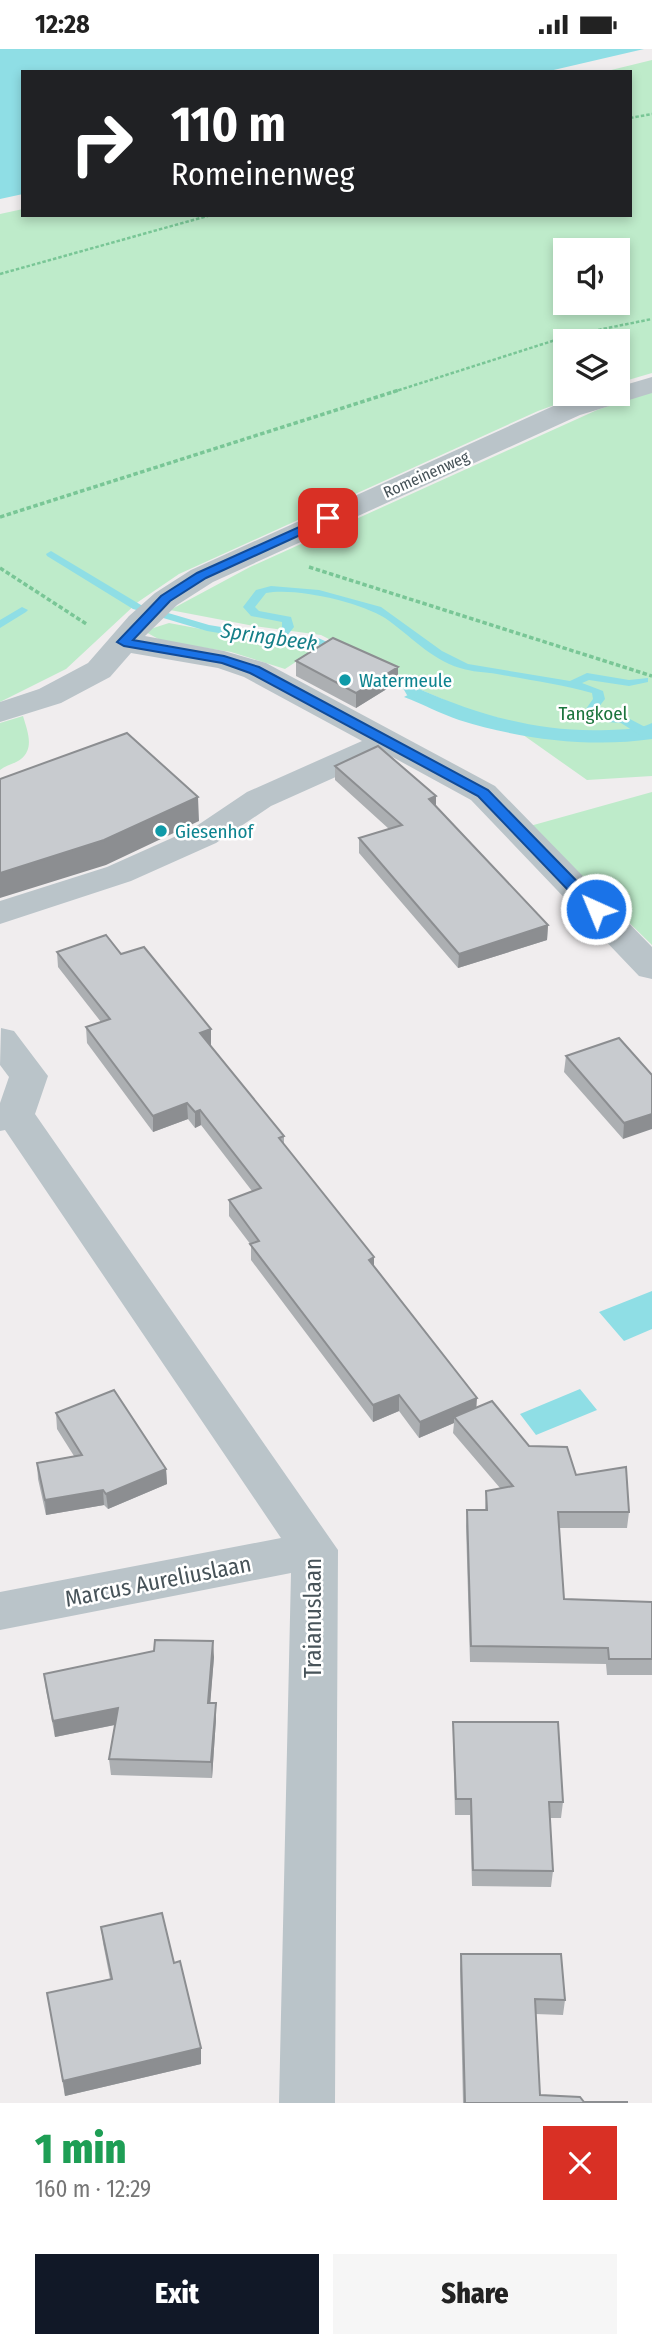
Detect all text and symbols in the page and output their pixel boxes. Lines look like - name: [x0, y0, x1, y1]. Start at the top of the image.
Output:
- text: 12:28: [35, 9, 90, 40]
- text: 110 m: [171, 95, 286, 154]
- icon: right: [56, 98, 147, 189]
- text: Romeinenweg: [171, 155, 355, 193]
- map controls: [553, 238, 630, 406]
- button: sound: [553, 238, 630, 315]
- button: layers: [553, 329, 630, 406]
- street label: Romeinenweg: [380, 447, 472, 502]
- pin: [298, 488, 358, 548]
- icon: arrive: [309, 499, 347, 537]
- water label: Springbeek: [218, 617, 319, 657]
- place label: Watermeule: [359, 669, 452, 692]
- marker: Watermeule: [337, 672, 353, 688]
- park label: Tangkoel: [558, 702, 628, 725]
- place label: Giesenhof: [175, 820, 255, 843]
- marker: Giesenhof: [153, 823, 169, 839]
- position arrow: [559, 872, 633, 946]
- street label: Marcus Aureliuslaan: [63, 1549, 253, 1613]
- street label: Traianuslaan: [299, 1558, 327, 1678]
- text: 1 min: [35, 2124, 126, 2174]
- button: close: [543, 2126, 617, 2200]
- text: 160 m · 12:29: [35, 2175, 151, 2203]
- button: Exit: [35, 2254, 319, 2334]
- button: Share: [333, 2254, 617, 2334]

